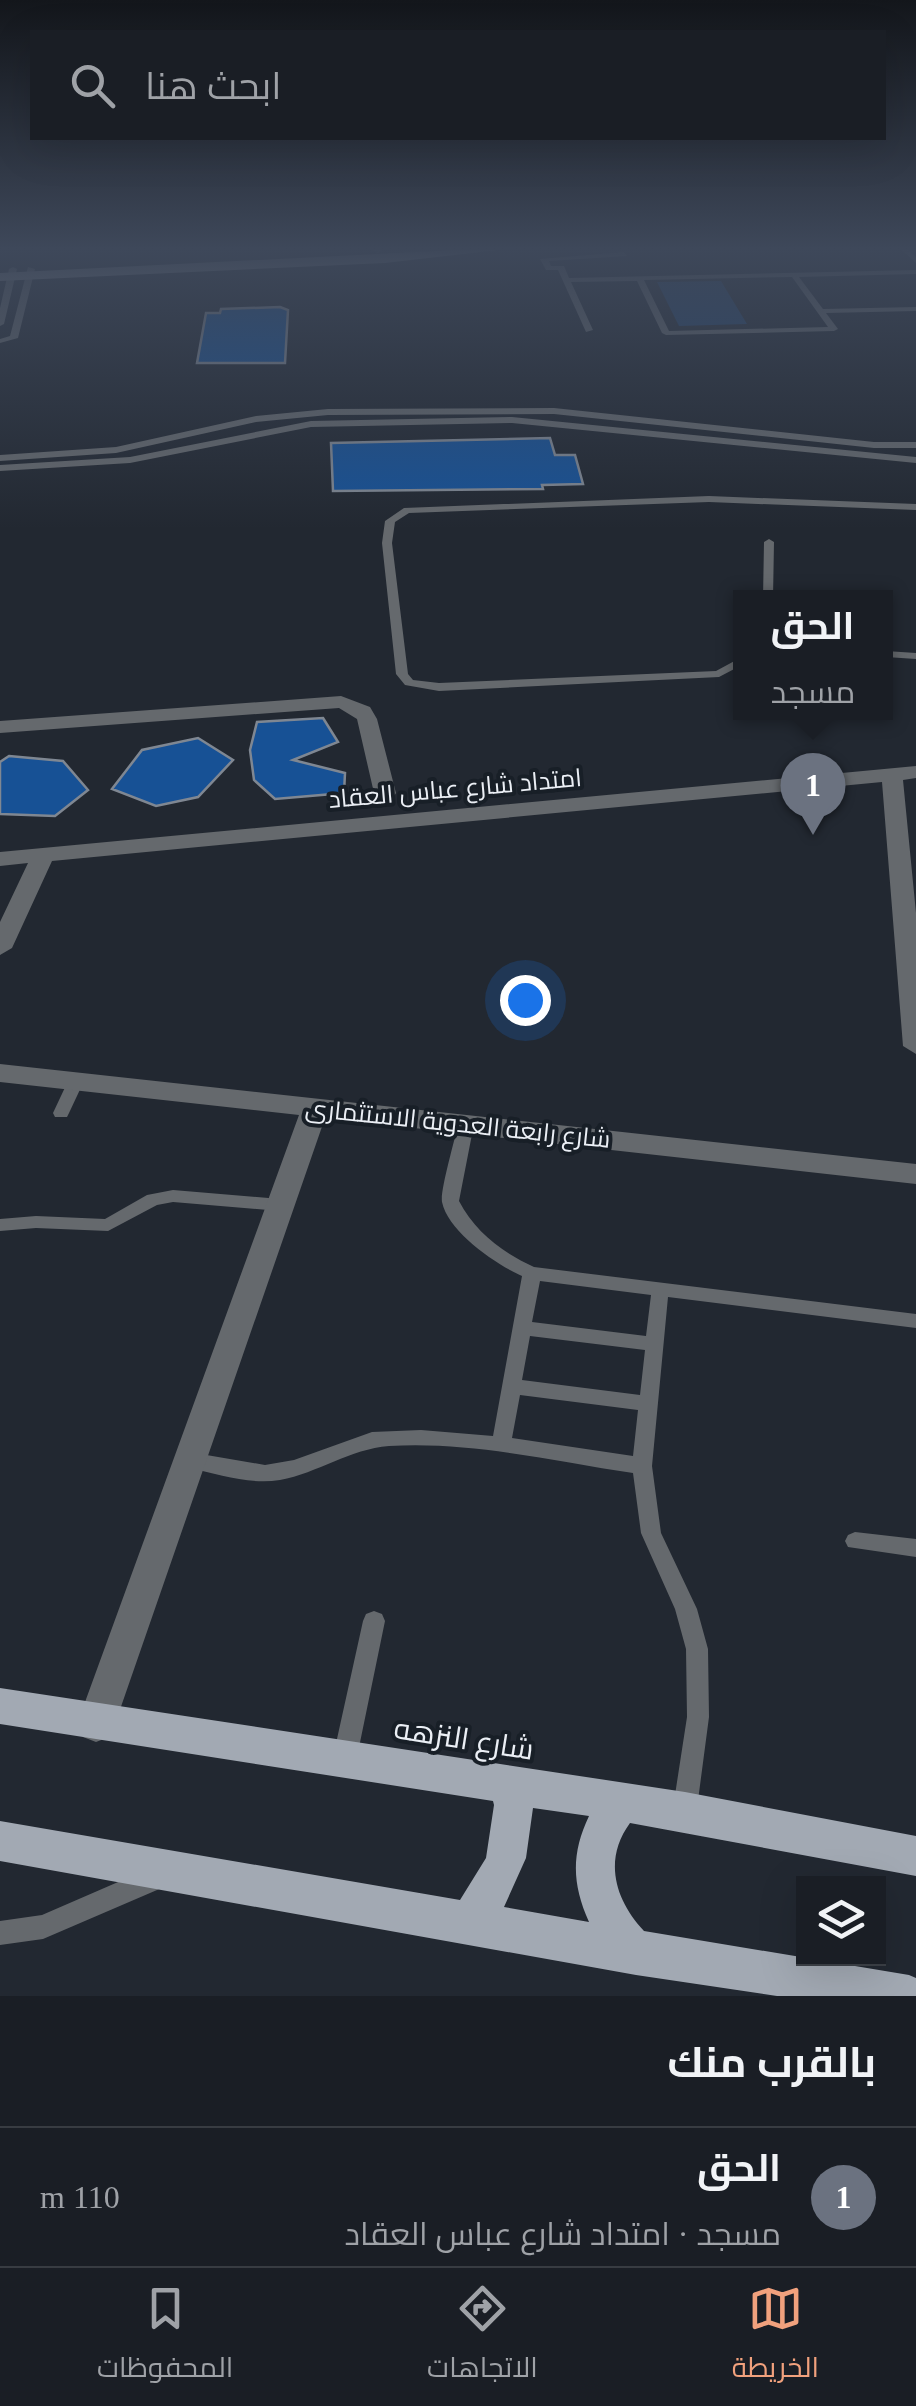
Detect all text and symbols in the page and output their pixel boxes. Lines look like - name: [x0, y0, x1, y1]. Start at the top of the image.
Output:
- search box: [30, 30, 886, 140]
- icon: search: [65, 58, 120, 113]
- text: ابحث هنا: [145, 65, 281, 107]
- popup: [733, 590, 893, 720]
- text: الحق: [771, 605, 854, 647]
- text: مسجد: [771, 674, 855, 710]
- pin: 1: [780, 752, 846, 835]
- street label: امتداد شارع عباس العقاد: [327, 764, 583, 816]
- your location: [500, 975, 551, 1026]
- street label: شارع رابعة العدوية الاستثمارى: [304, 1094, 612, 1156]
- street label: شارع النزهه: [391, 1711, 536, 1770]
- map controls: [796, 1876, 886, 1966]
- button: layers: [796, 1876, 886, 1966]
- text: بالقرب منك: [667, 2040, 876, 2086]
- text: الحق: [697, 2147, 781, 2189]
- text: 110 m: [40, 2179, 120, 2215]
- text: 1: [836, 2179, 852, 2215]
- text: مسجد · امتداد شارع عباس العقاد: [344, 2216, 781, 2252]
- tab: المحفوظات: [97, 2281, 233, 2393]
- tab: الاتجاهات: [427, 2281, 538, 2393]
- tab: الخريطة: [732, 2281, 819, 2393]

